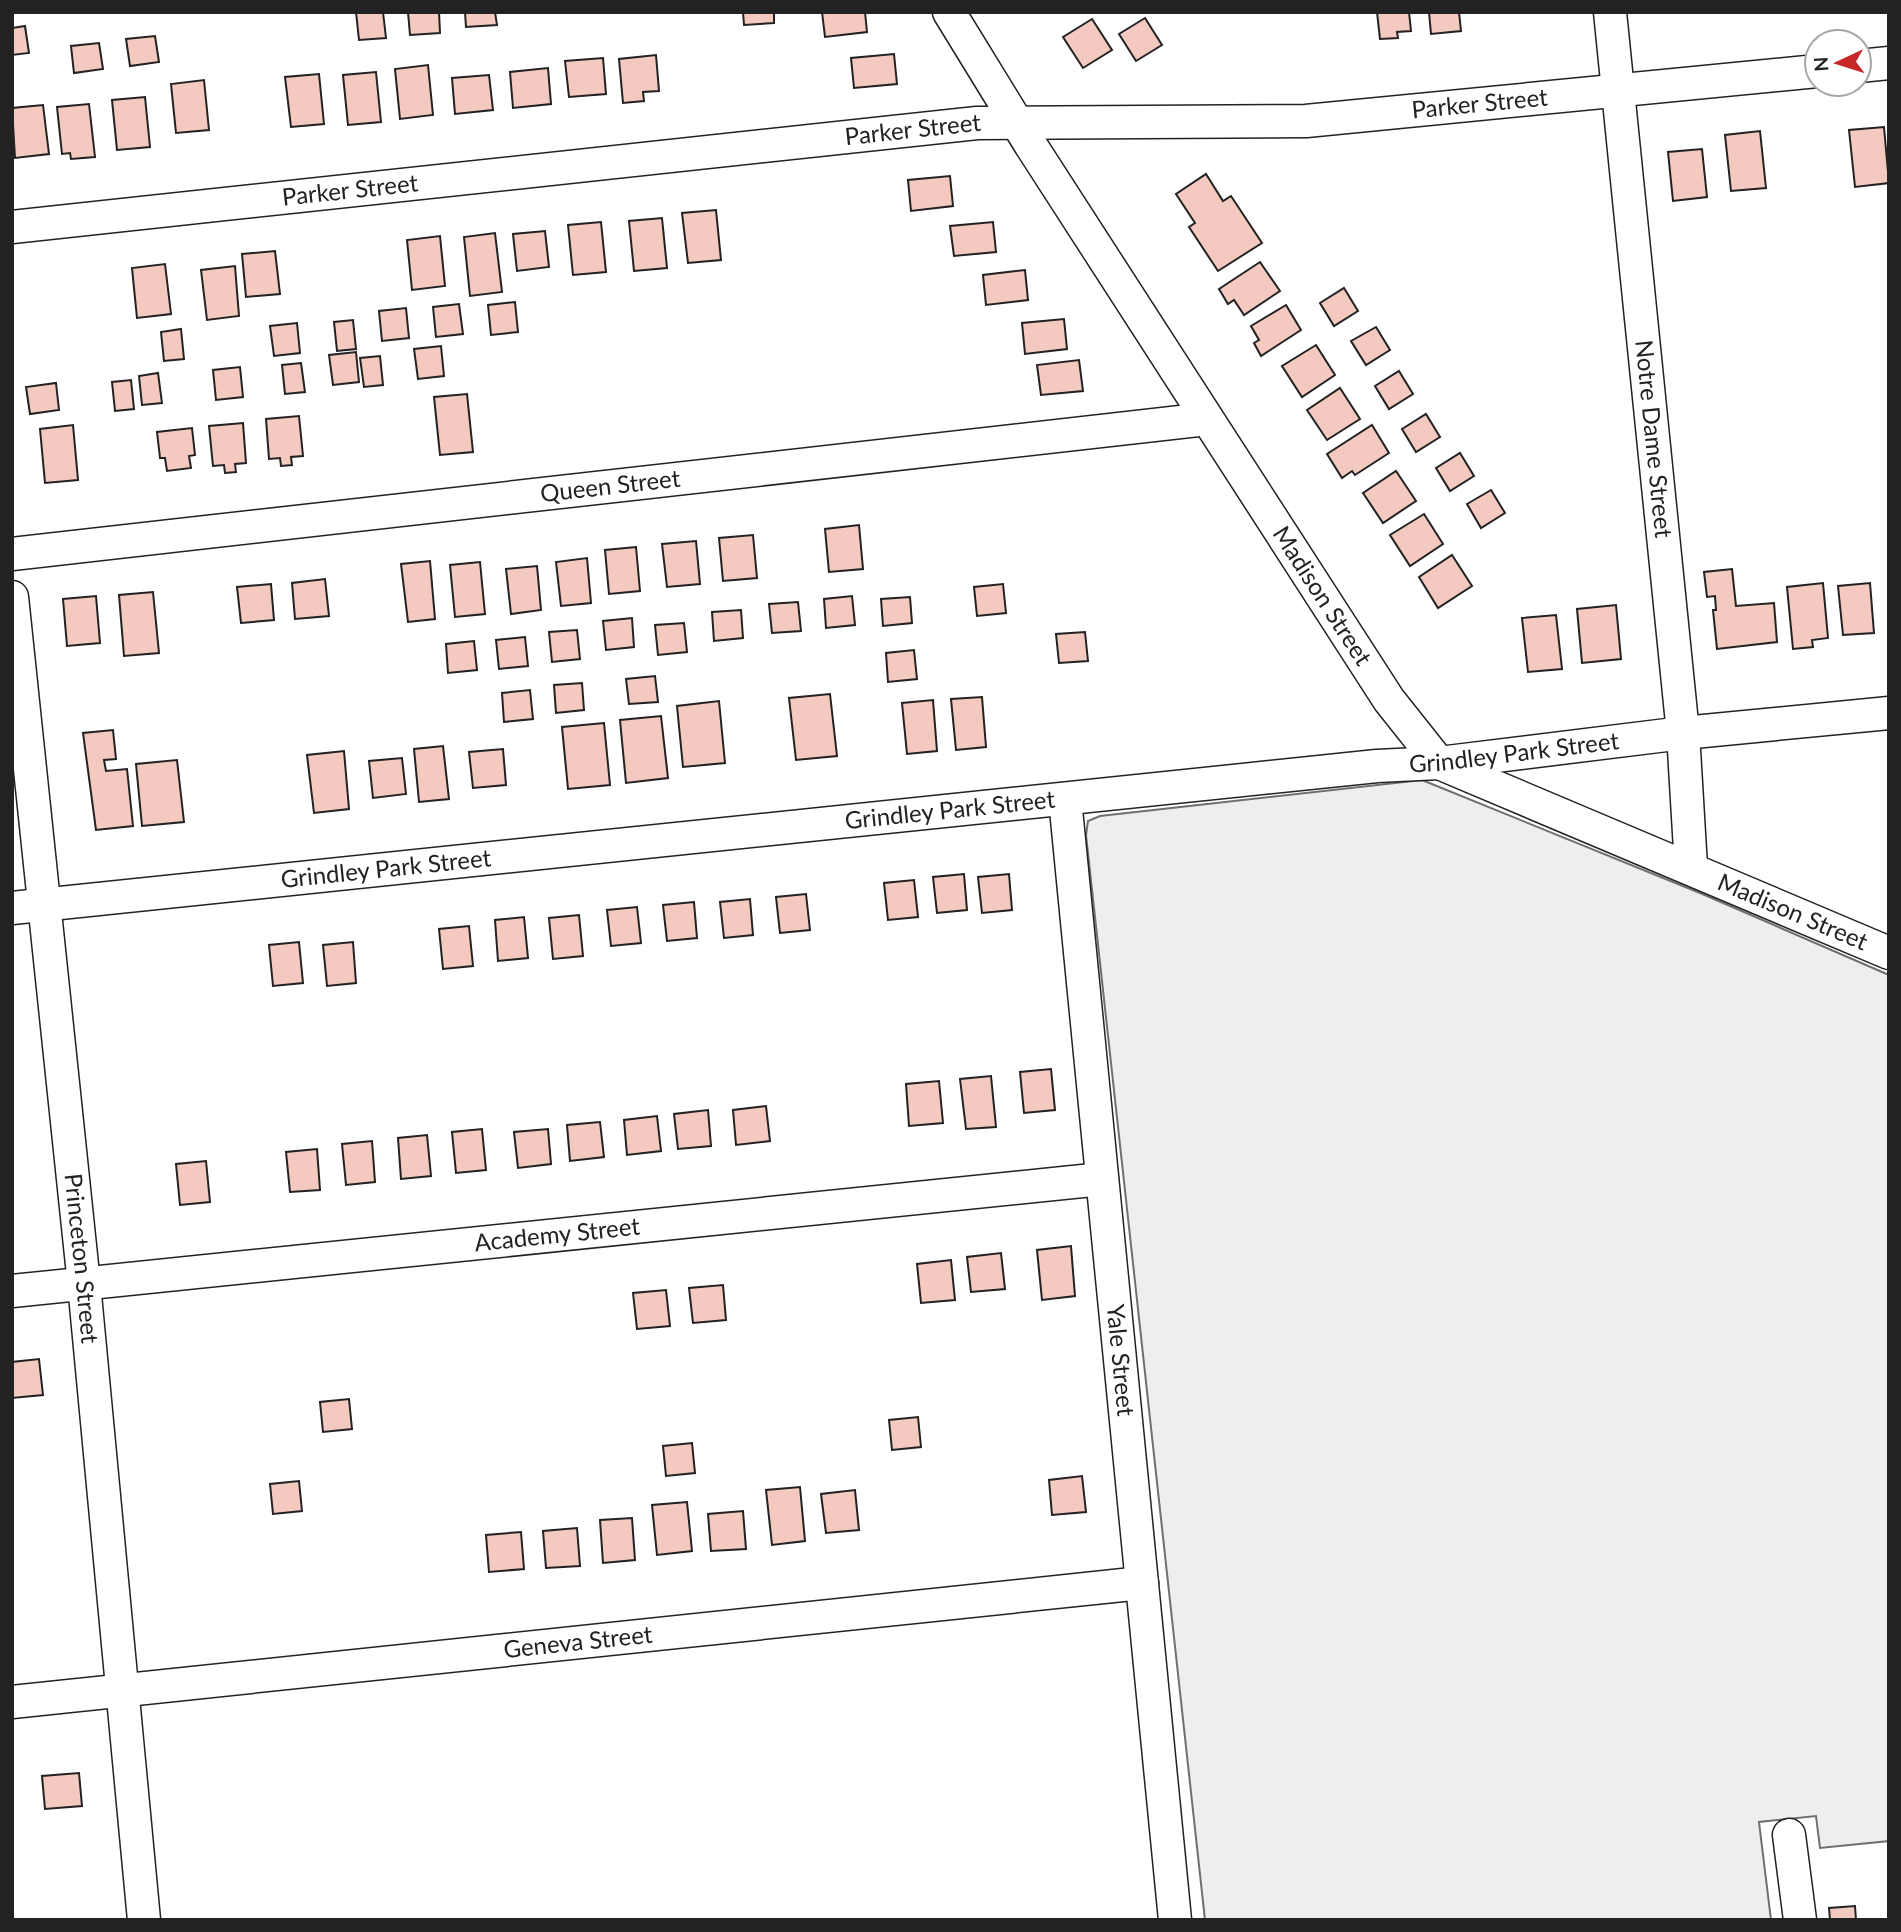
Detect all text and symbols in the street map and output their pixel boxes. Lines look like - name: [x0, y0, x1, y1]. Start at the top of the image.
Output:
- north arrow: [1803, 28, 1873, 98]
- text: N: [1809, 56, 1833, 72]
- street label: Parker Street: [1410, 81, 1549, 124]
- street label: Parker Street: [843, 107, 982, 150]
- street label: Parker Street: [280, 167, 420, 211]
- street label: Notre Dame Street: [1630, 338, 1679, 539]
- street label: Queen Street: [539, 463, 682, 507]
- street label: Madison Street: [1268, 520, 1379, 671]
- street label: Grindley Park Street: [1408, 725, 1621, 777]
- street label: Grindley Park Street: [843, 784, 1057, 834]
- street label: Grindley Park Street: [279, 842, 493, 893]
- street label: Madison Street: [1714, 866, 1873, 956]
- street label: Princeton Street: [59, 1172, 106, 1345]
- street label: Academy Street: [473, 1211, 641, 1256]
- street label: Yale Street: [1102, 1303, 1142, 1418]
- street label: Geneva Street: [502, 1619, 654, 1663]

